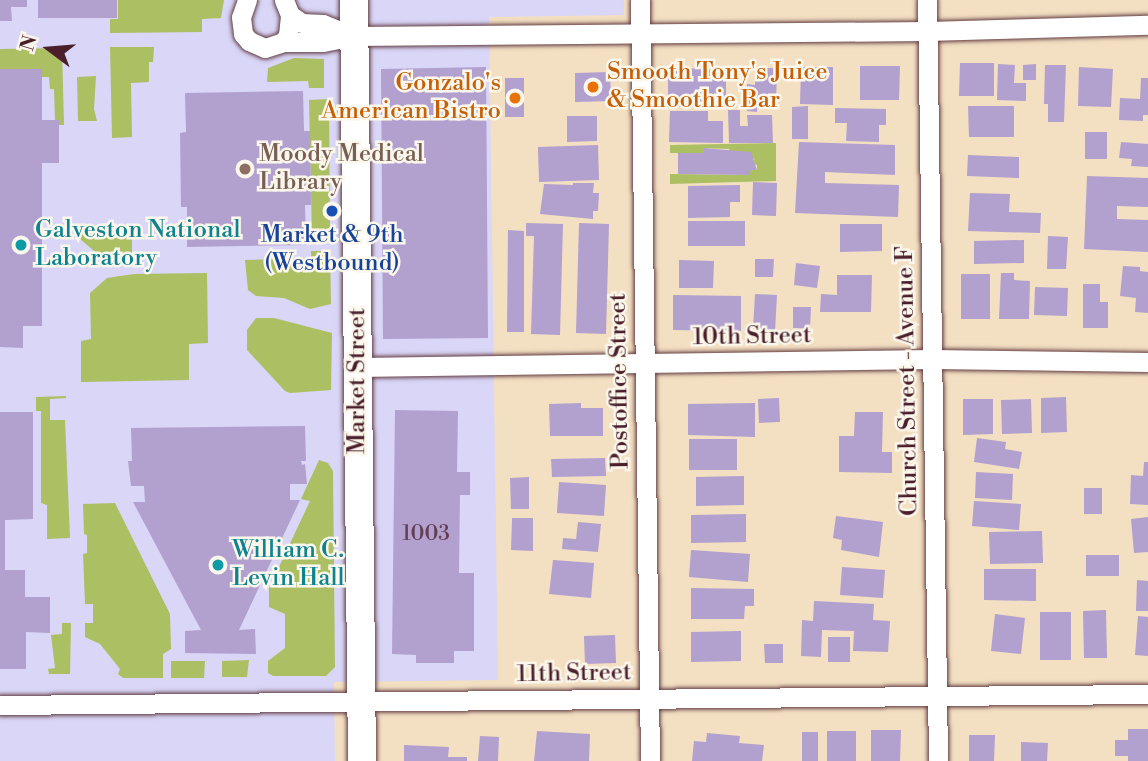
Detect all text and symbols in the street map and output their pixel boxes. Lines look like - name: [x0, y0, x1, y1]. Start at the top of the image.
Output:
- north arrow: [14, 14, 84, 84]
- text: N: [15, 33, 42, 54]
- place label: Smooth Tony's Juice & Smoothie Bar: [607, 59, 828, 115]
- place label: Gonzalo's American Bistro: [322, 70, 501, 126]
- marker: Smooth Tony's Juice & Smoothie Bar: [585, 79, 601, 95]
- marker: Gonzalo's American Bistro: [507, 90, 523, 106]
- place label: Moody Medical Library: [259, 141, 424, 197]
- marker: Moody Medical Library: [237, 161, 253, 177]
- marker: Market & 9th (Westbound): [324, 203, 340, 219]
- place label: Galveston National Laboratory: [35, 217, 241, 273]
- place label: Market & 9th (Westbound): [260, 222, 404, 278]
- marker: Galveston National Laboratory: [13, 237, 29, 253]
- street label: Church Street - Avenue F: [891, 246, 925, 516]
- street label: Postoffice Street: [604, 293, 636, 469]
- street label: Market Street: [344, 308, 372, 454]
- street label: 10th Street: [692, 322, 812, 352]
- house number: 1003: [402, 521, 450, 547]
- place label: William C. Levin Hall: [232, 537, 345, 593]
- marker: William C. Levin Hall: [210, 557, 226, 573]
- street label: 11th Street: [516, 659, 632, 689]

